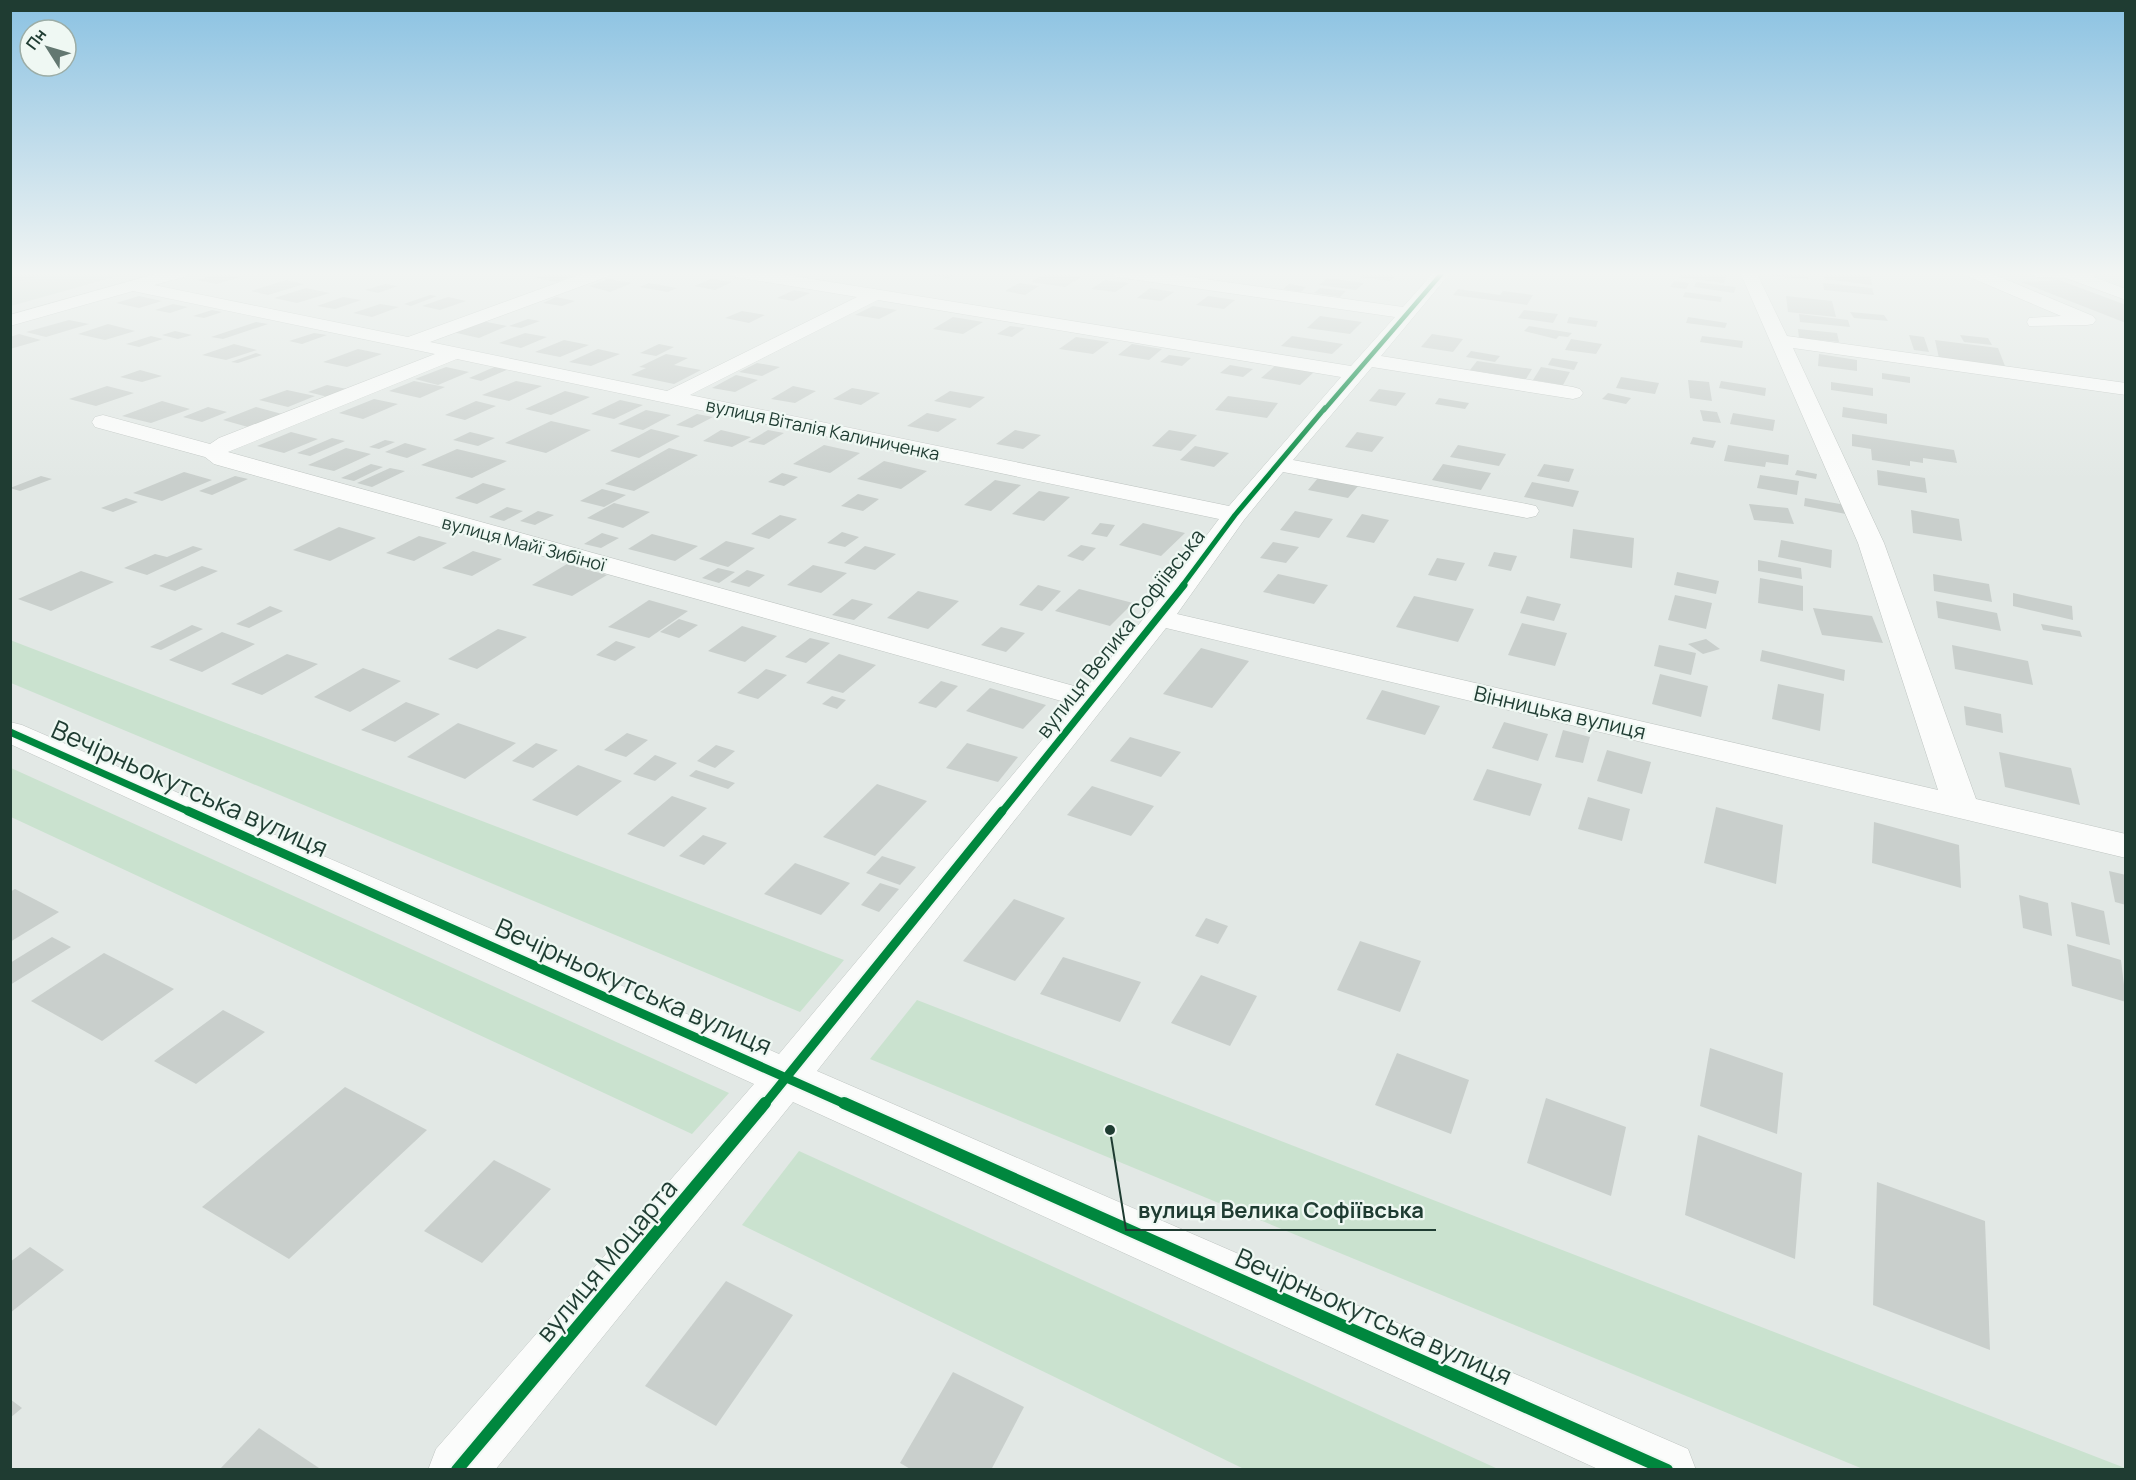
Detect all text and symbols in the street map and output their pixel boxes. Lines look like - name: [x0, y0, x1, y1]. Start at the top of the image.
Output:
- north arrow: [18, 18, 78, 78]
- text: Пн: [21, 24, 51, 54]
- street label: вулиця Віталія Калиниченка: [704, 393, 942, 465]
- street label: вулиця Майї Зибіної: [440, 510, 609, 577]
- street label: вулиця Велика Софіївська: [1029, 522, 1211, 744]
- street label: Вінницька вулиця: [1471, 679, 1649, 745]
- street label: Вечірньокутська вулиця: [46, 711, 334, 865]
- street label: Вечірньокутська вулиця: [490, 909, 778, 1063]
- street label: вулиця Моцарта: [527, 1171, 685, 1349]
- callout: вулиця Велика Софіївська: [1126, 1190, 1436, 1230]
- text: вулиця Велика Софіївська: [1138, 1195, 1424, 1225]
- street label: Вечірньокутська вулиця: [1230, 1239, 1518, 1393]

